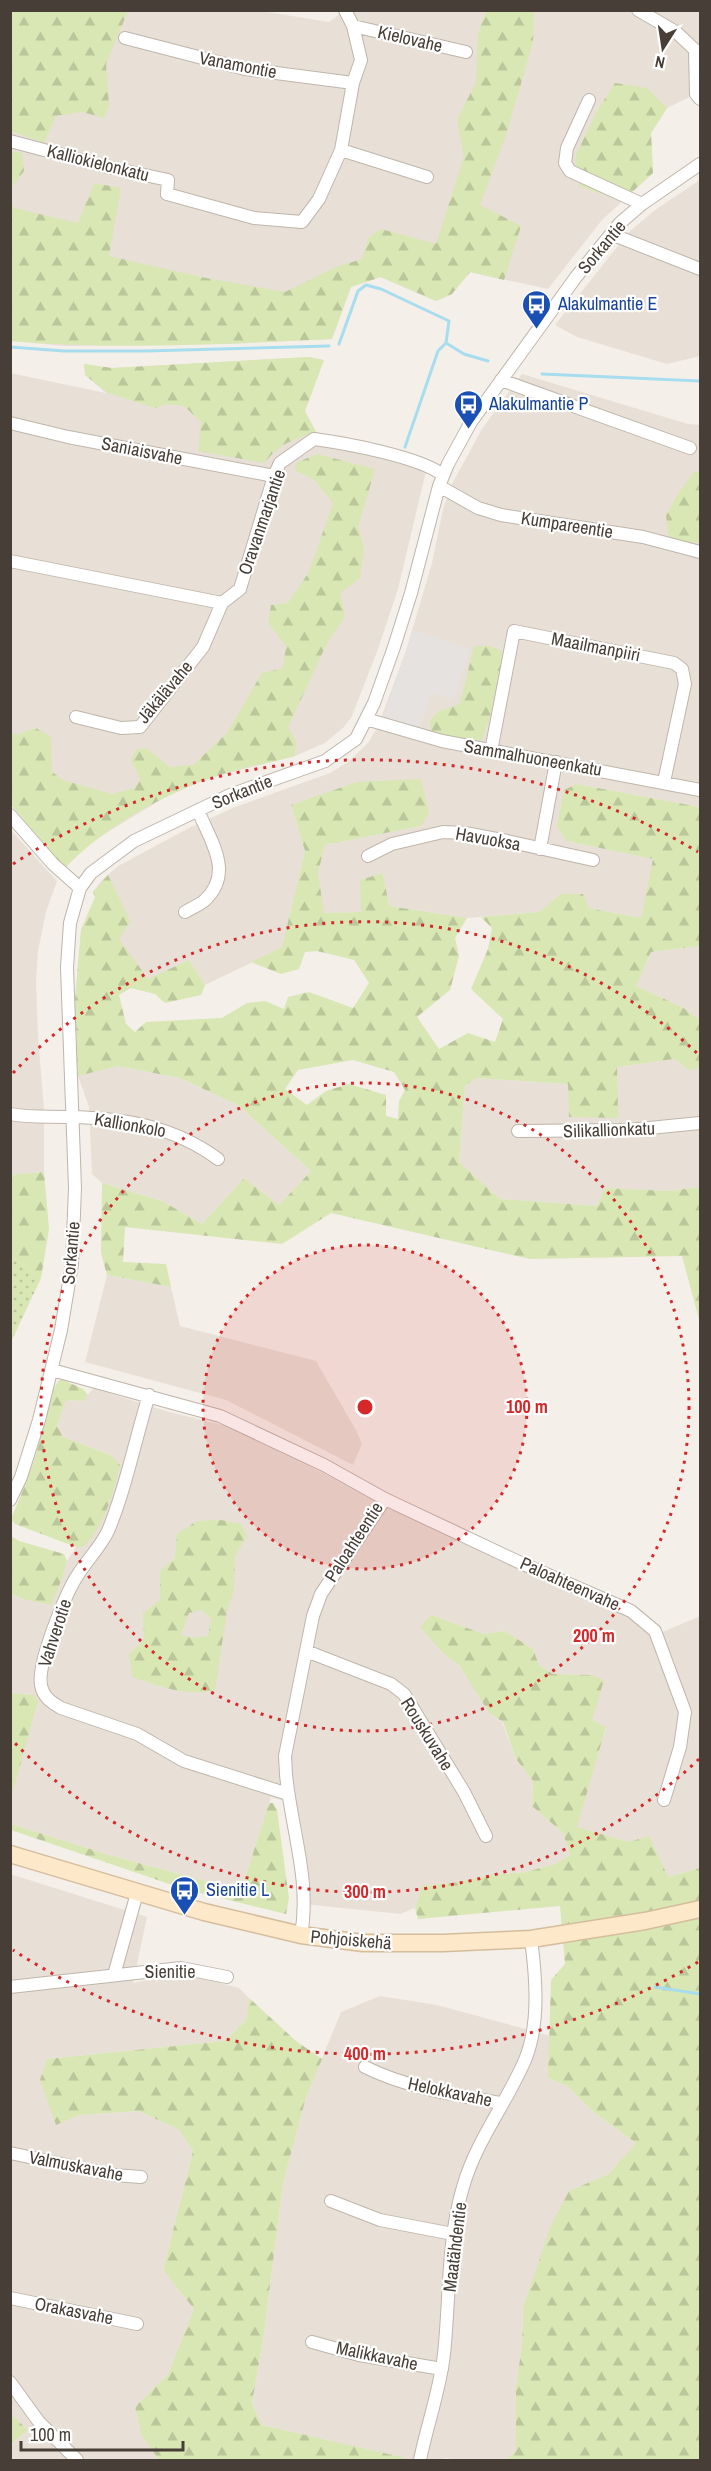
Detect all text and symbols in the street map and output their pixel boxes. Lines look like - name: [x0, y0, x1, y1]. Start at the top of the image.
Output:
- north arrow: [633, 18, 693, 78]
- street label: Kielovahe: [375, 19, 445, 58]
- street label: Vanamontie: [197, 45, 279, 84]
- text: N: [653, 51, 667, 74]
- street label: Kalliokielonkatu: [45, 138, 152, 187]
- street label: Sorkantie: [572, 214, 632, 279]
- bus stop icon: Alakulmantie E: [521, 288, 553, 330]
- place label: Alakulmantie E: [557, 291, 657, 316]
- bus stop icon: Alakulmantie P: [452, 388, 484, 430]
- place label: Alakulmantie P: [488, 391, 588, 416]
- street label: Saniaisvahe: [99, 430, 185, 471]
- street label: Oravanmarjantie: [232, 466, 291, 578]
- street label: Kumpareentie: [519, 505, 615, 544]
- street label: Maailmanpiiri: [549, 626, 643, 667]
- street label: Jäkälävahe: [131, 655, 198, 728]
- street label: Sammalhuoneenkatu: [462, 733, 604, 782]
- street label: Sorkantie: [208, 768, 276, 815]
- street label: Havuoksa: [454, 820, 523, 857]
- street label: Kallionkolo: [92, 1106, 168, 1143]
- street label: Silikallionkatu: [563, 1115, 655, 1144]
- street label: Sorkantie: [55, 1220, 86, 1286]
- text: 100 m: [506, 1394, 548, 1419]
- centre of rings: [355, 1397, 375, 1417]
- street label: Paloahteentie: [318, 1497, 389, 1587]
- street label: Paloahteenvahe: [516, 1550, 624, 1617]
- street label: Vahverotie: [32, 1596, 77, 1670]
- text: 200 m: [573, 1623, 615, 1648]
- street label: Rouskuvahe: [395, 1692, 460, 1775]
- bus stop icon: Sienitie L: [169, 1874, 201, 1916]
- place label: Sienitie L: [206, 1877, 269, 1902]
- text: 300 m: [344, 1879, 386, 1904]
- street label: Pohjoiskehä: [309, 1924, 393, 1955]
- street label: Sienitie: [145, 1959, 195, 1984]
- text: 400 m: [344, 2041, 386, 2066]
- street label: Helokkavahe: [406, 2070, 494, 2113]
- street label: Valmuskavahe: [27, 2144, 125, 2187]
- street label: Maatähdentie: [437, 2201, 472, 2293]
- street label: Orakasvahe: [33, 2291, 116, 2330]
- street label: Malikkavahe: [334, 2335, 420, 2376]
- scale bar: [21, 2414, 183, 2452]
- text: 100 m: [30, 2422, 71, 2447]

